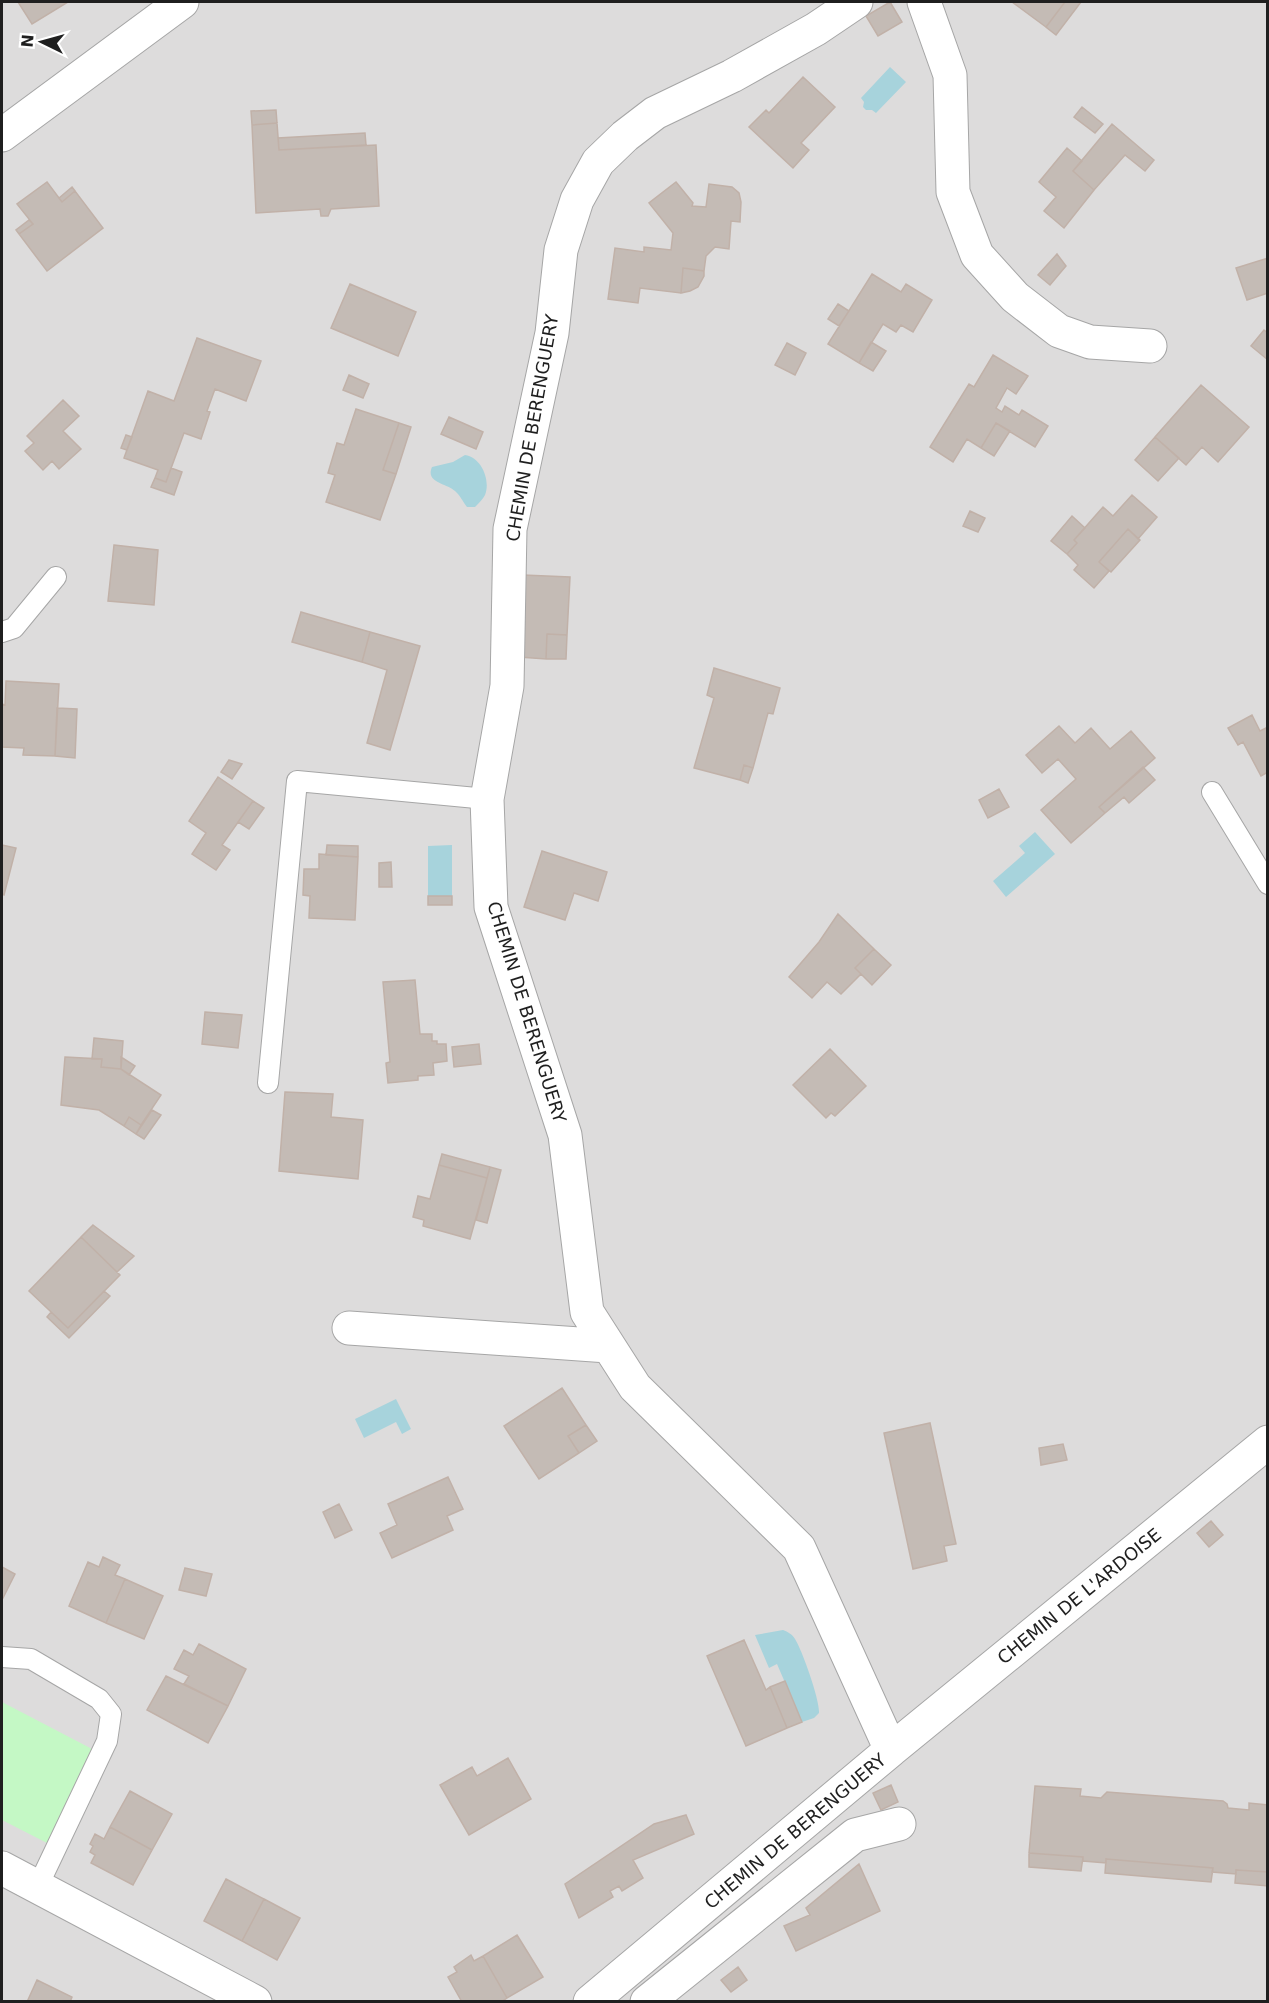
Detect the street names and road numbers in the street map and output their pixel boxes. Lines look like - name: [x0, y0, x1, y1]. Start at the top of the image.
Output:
- street label: CHEMIN DE BERENGUERY: [502, 312, 563, 543]
- street label: CHEMIN DE BERENGUERY: [483, 899, 571, 1126]
- street label: CHEMIN DE L'ARDOISE: [993, 1524, 1165, 1668]
- street label: CHEMIN DE BERENGUERY: [700, 1748, 891, 1913]

